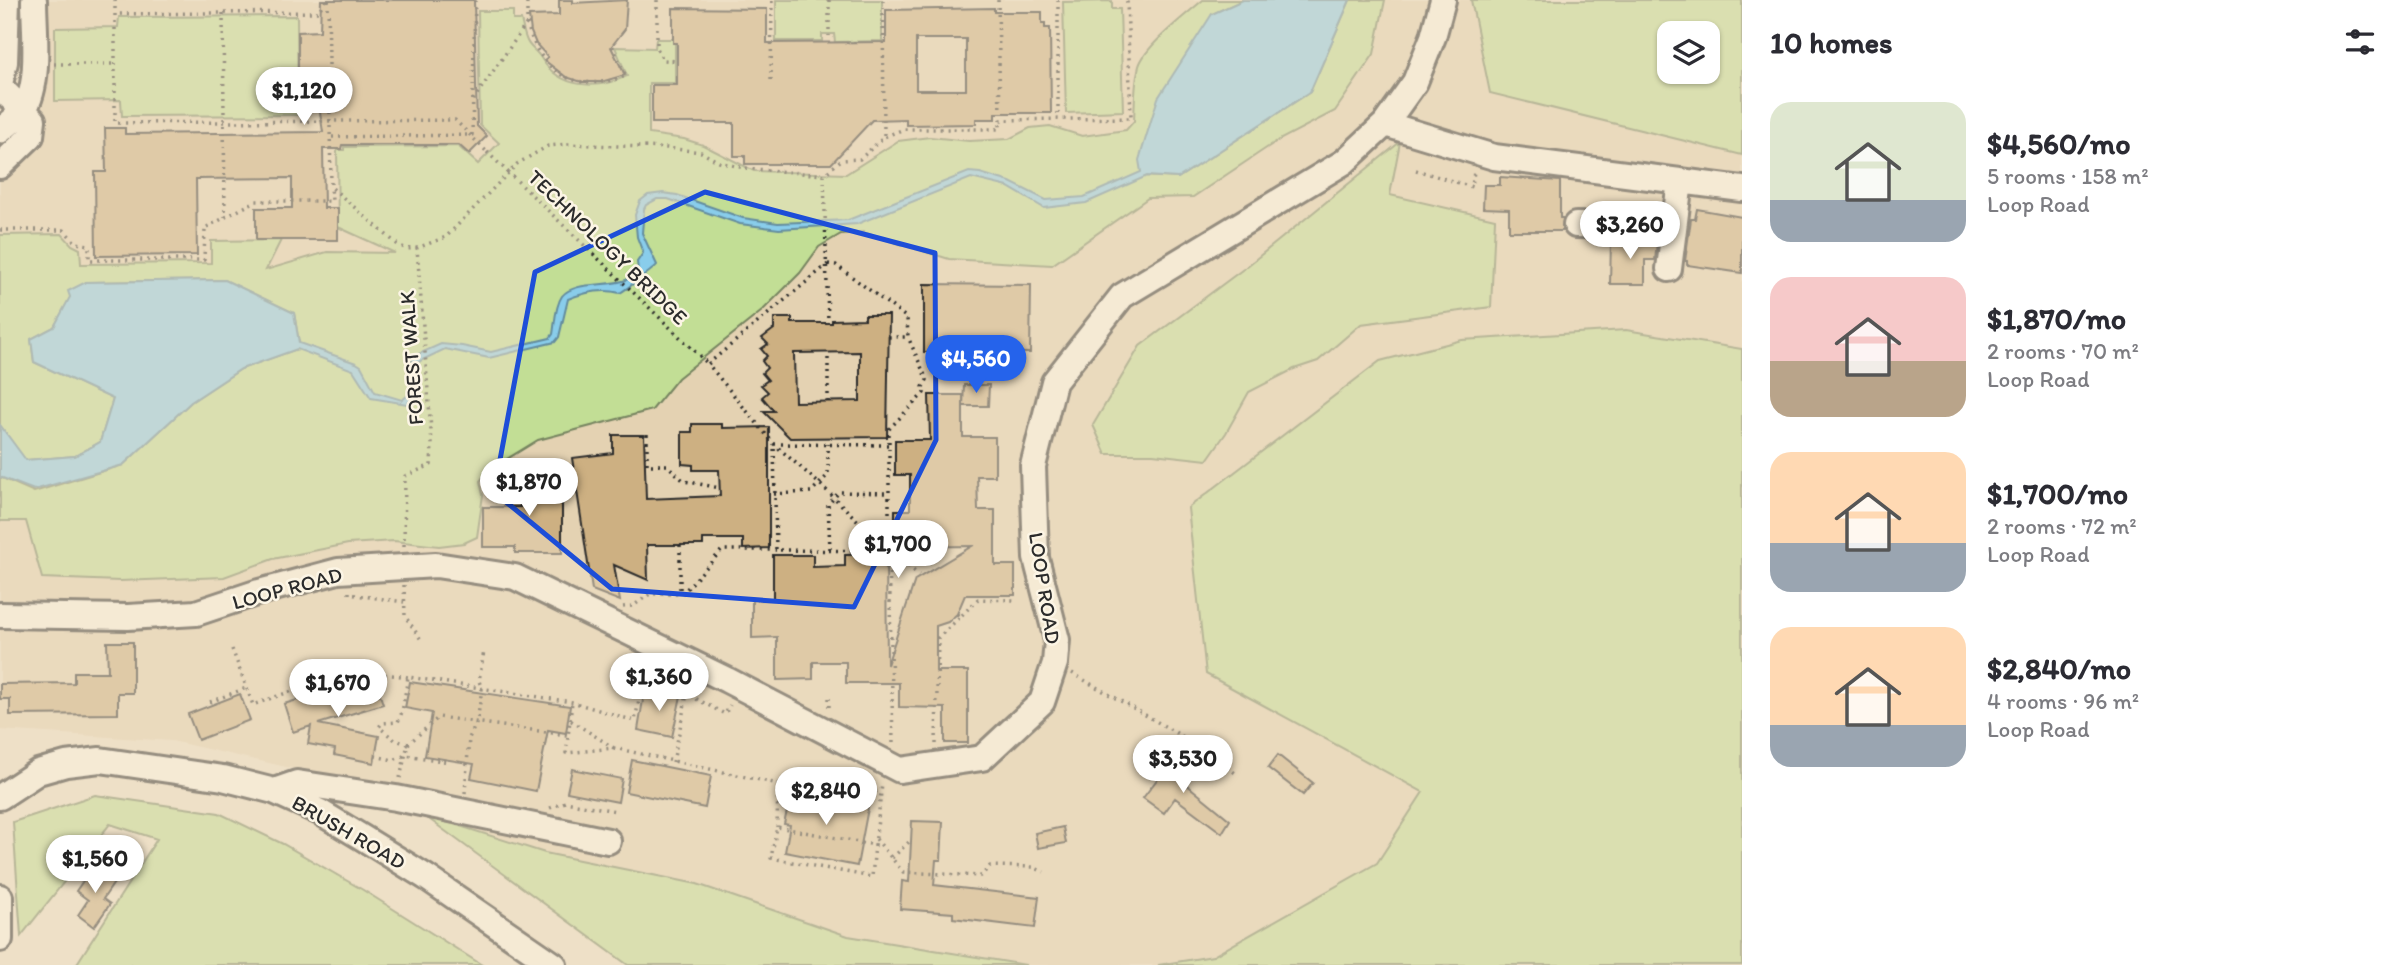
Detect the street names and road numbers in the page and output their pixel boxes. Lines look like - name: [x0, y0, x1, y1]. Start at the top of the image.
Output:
- street label: TECHNOLOGY BRIDGE: [523, 164, 693, 330]
- street label: FOREST WALK: [394, 290, 428, 426]
- street label: LOOP ROAD: [1024, 530, 1066, 646]
- street label: LOOP ROAD: [229, 561, 345, 615]
- street label: BRUSH ROAD: [288, 789, 410, 875]

